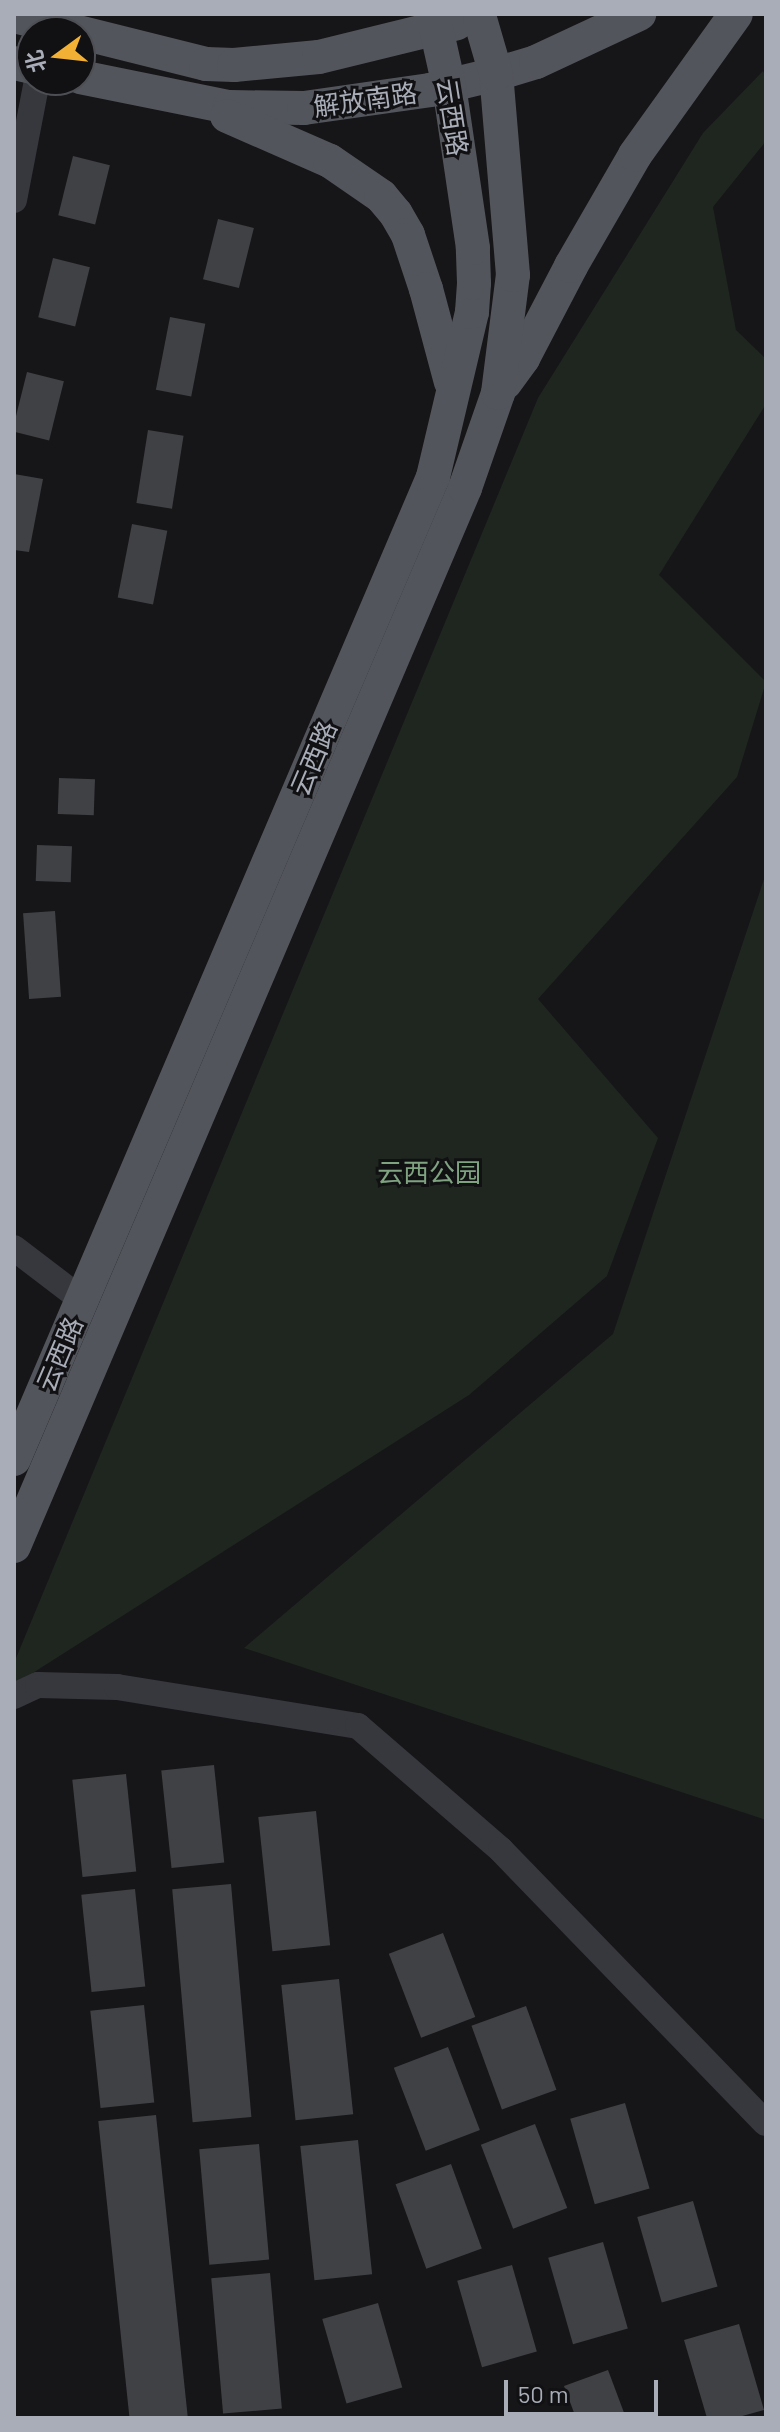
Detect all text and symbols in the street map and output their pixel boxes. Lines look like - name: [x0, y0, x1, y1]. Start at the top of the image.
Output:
- north arrow: [16, 16, 96, 96]
- text: 北: [19, 48, 50, 76]
- street label: 解放南路: [311, 76, 419, 122]
- street label: 云西路: [431, 76, 475, 158]
- street label: 云西路: [283, 716, 343, 800]
- park label: 云西公园: [377, 1156, 481, 1188]
- street label: 云西路: [29, 1312, 89, 1396]
- scale bar: [508, 2364, 662, 2414]
- text: 50 m: [518, 2379, 569, 2408]

